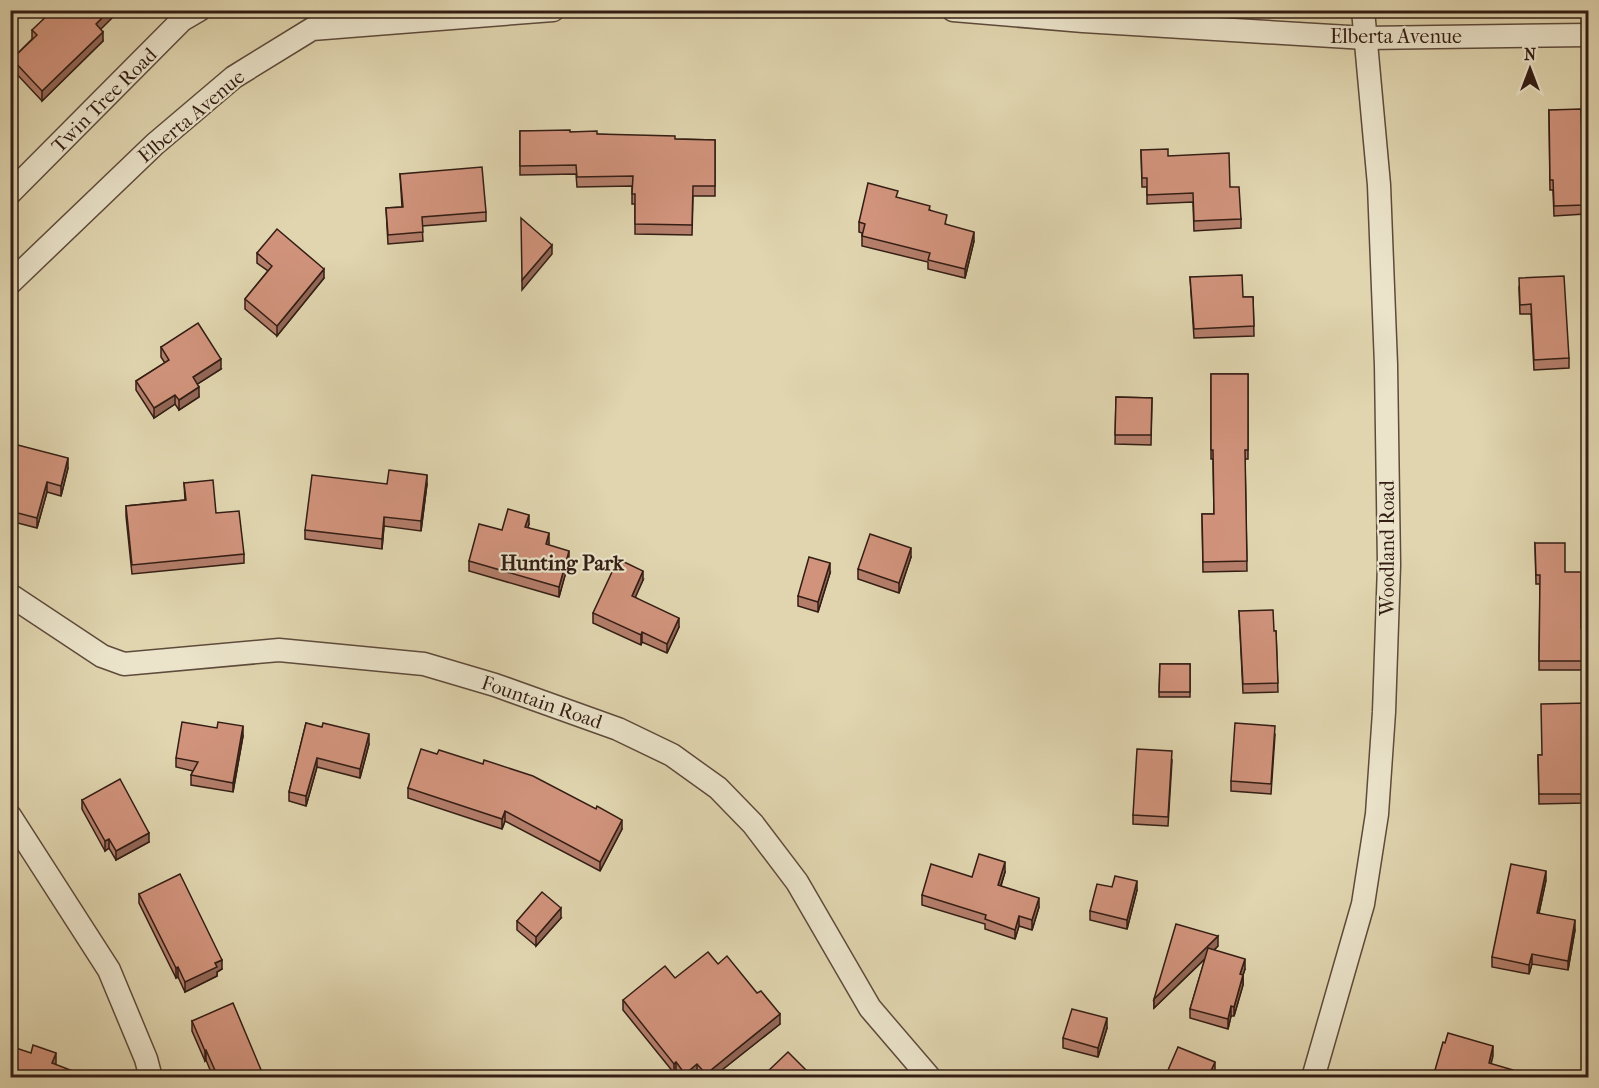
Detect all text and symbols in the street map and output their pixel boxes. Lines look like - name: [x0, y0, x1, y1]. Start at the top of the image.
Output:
- street label: Elberta Avenue: [1330, 25, 1462, 48]
- north arrow: [1500, 39, 1560, 99]
- street label: Twin Tree Road: [47, 42, 162, 158]
- text: N: [1524, 45, 1537, 64]
- street label: Elberta Avenue: [133, 65, 249, 168]
- street label: Woodland Road: [1376, 479, 1399, 617]
- district label: Hunting Park: [500, 551, 625, 575]
- street label: Fountain Road: [478, 671, 606, 734]

